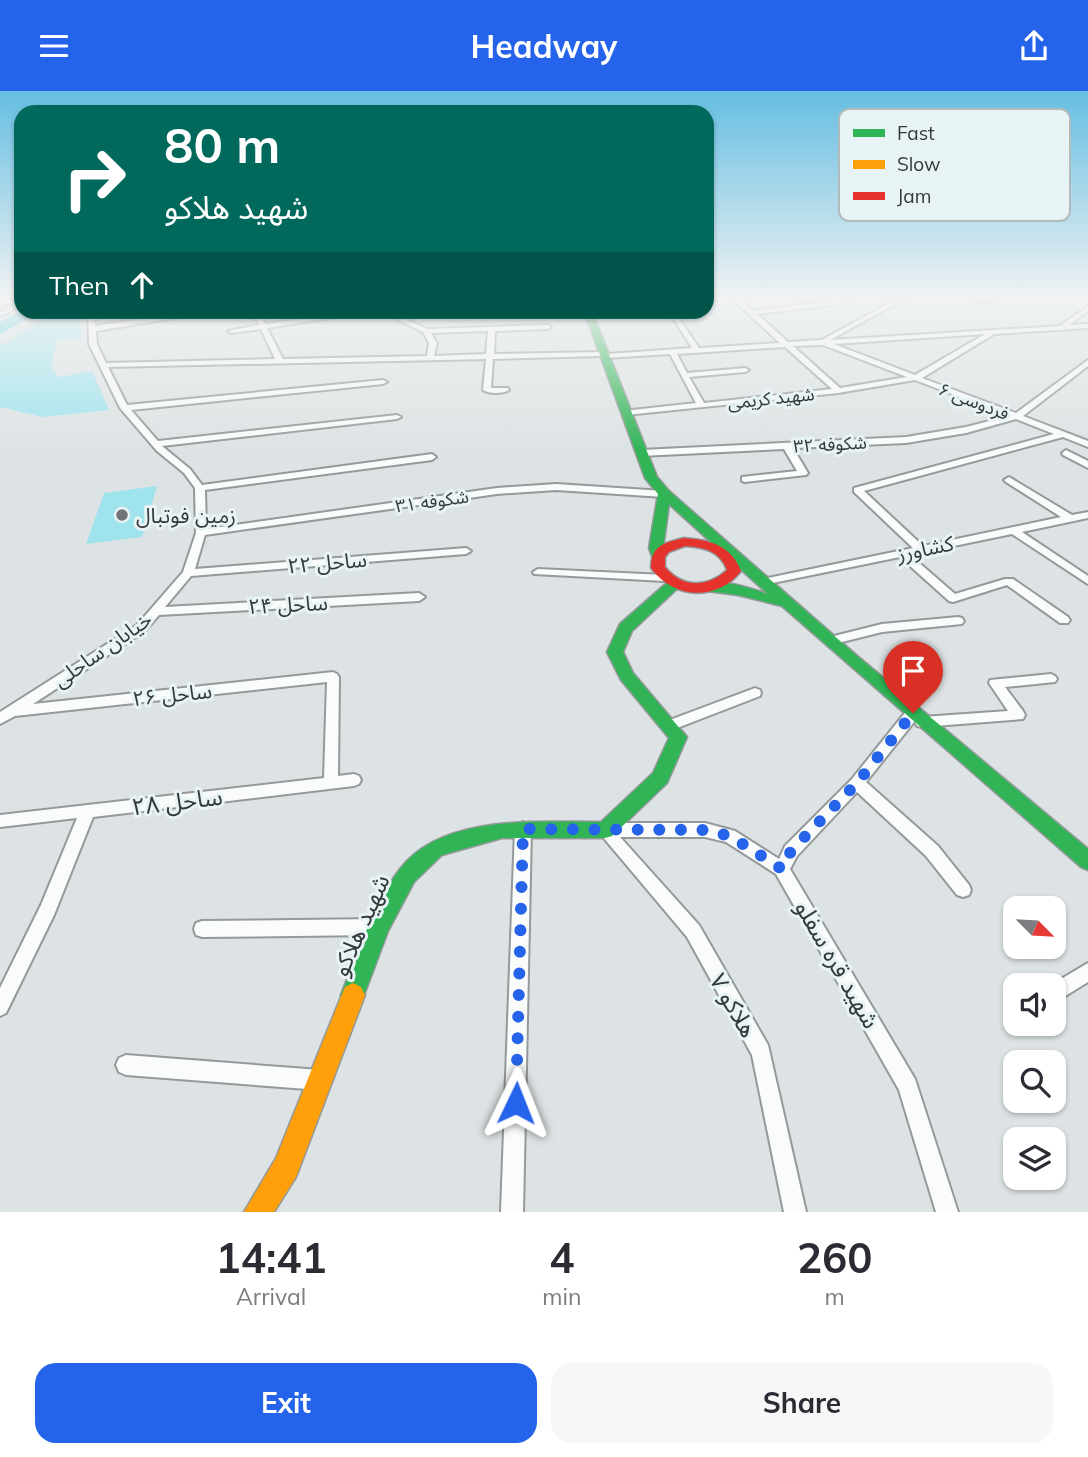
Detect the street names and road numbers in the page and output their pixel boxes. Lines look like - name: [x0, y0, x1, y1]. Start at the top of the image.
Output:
- street label: فردوسی ۶: [936, 377, 1012, 425]
- street label: شهید کریمی: [726, 382, 816, 414]
- street label: شکوفه ۳۲: [793, 431, 867, 457]
- street label: شکوفه ۳۱: [394, 484, 470, 518]
- street label: کشاورز: [893, 529, 956, 567]
- street label: ساحل ۲۲: [286, 546, 368, 578]
- street label: ساحل ۲۴: [247, 589, 329, 619]
- street label: خیابان ساحلی: [48, 605, 156, 693]
- street label: ساحل ۲۶: [131, 677, 213, 711]
- street label: ساحل ۲۸: [130, 781, 224, 821]
- street label: شهید هلاکو: [324, 869, 396, 981]
- street label: شهید قره سفلو: [789, 894, 887, 1034]
- street label: هلاکو ۷: [704, 967, 764, 1043]

